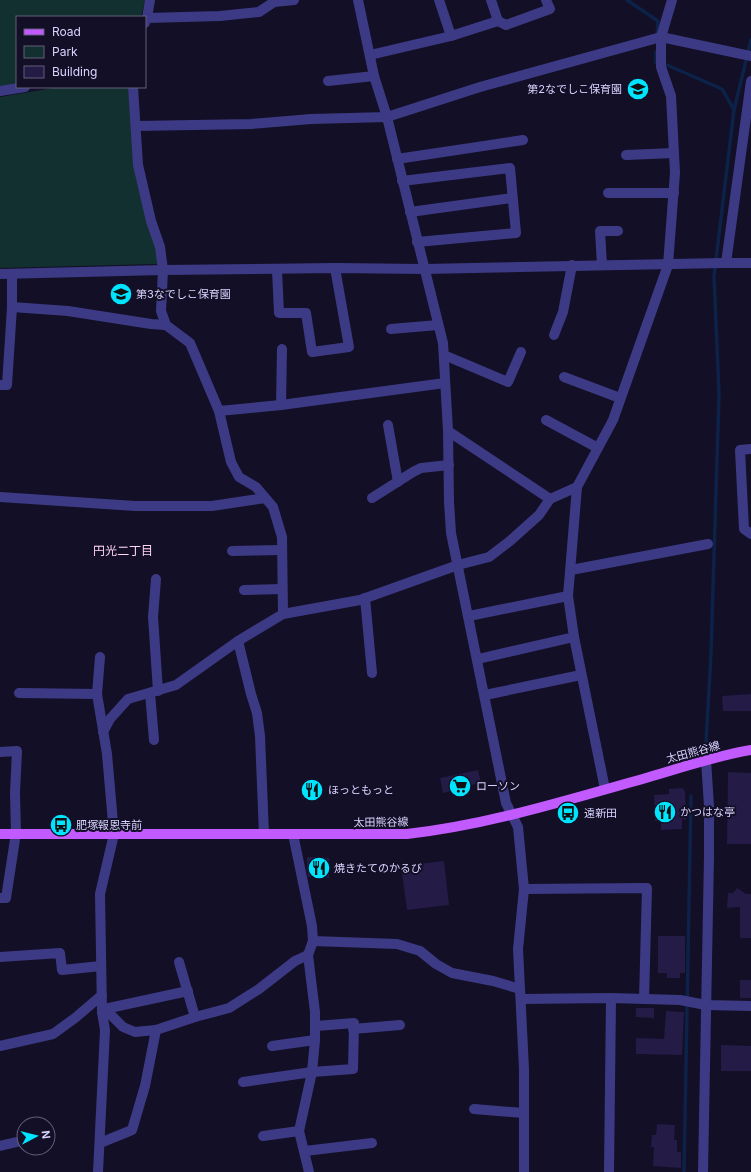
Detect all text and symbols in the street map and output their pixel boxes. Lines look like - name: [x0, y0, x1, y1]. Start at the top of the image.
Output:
- legend: [16, 16, 146, 88]
- text: Road: [52, 24, 81, 39]
- text: Park: [52, 44, 78, 59]
- text: Building: [52, 64, 97, 79]
- school or university icon: 第2なでしこ保育園: [625, 76, 651, 102]
- place label: 第2なでしこ保育園: [527, 82, 622, 96]
- school or university icon: 第3なでしこ保育園: [108, 281, 134, 307]
- place label: 第3なでしこ保育園: [136, 287, 231, 301]
- district label: 円光二丁目: [93, 543, 153, 558]
- street label: 太田熊谷線: [665, 738, 721, 766]
- supermarket icon: ローソン: [447, 773, 473, 799]
- restaurant icon: ほっともっと: [299, 777, 325, 803]
- place label: ローソン: [476, 779, 520, 793]
- place label: ほっともっと: [328, 783, 394, 797]
- restaurant icon: かつはな亭: [652, 799, 678, 825]
- bus stop icon: 遠新田: [555, 800, 581, 826]
- place label: かつはな亭: [680, 805, 735, 819]
- place label: 遠新田: [584, 806, 617, 820]
- bus stop icon: 肥塚報恩寺前: [48, 812, 74, 838]
- street label: 太田熊谷線: [353, 815, 409, 829]
- place label: 肥塚報恩寺前: [76, 818, 142, 832]
- restaurant icon: 焼きたてのかるび: [306, 855, 332, 881]
- place label: 焼きたてのかるび: [334, 861, 422, 875]
- north arrow: [16, 1116, 56, 1156]
- text: N: [38, 1130, 53, 1140]

